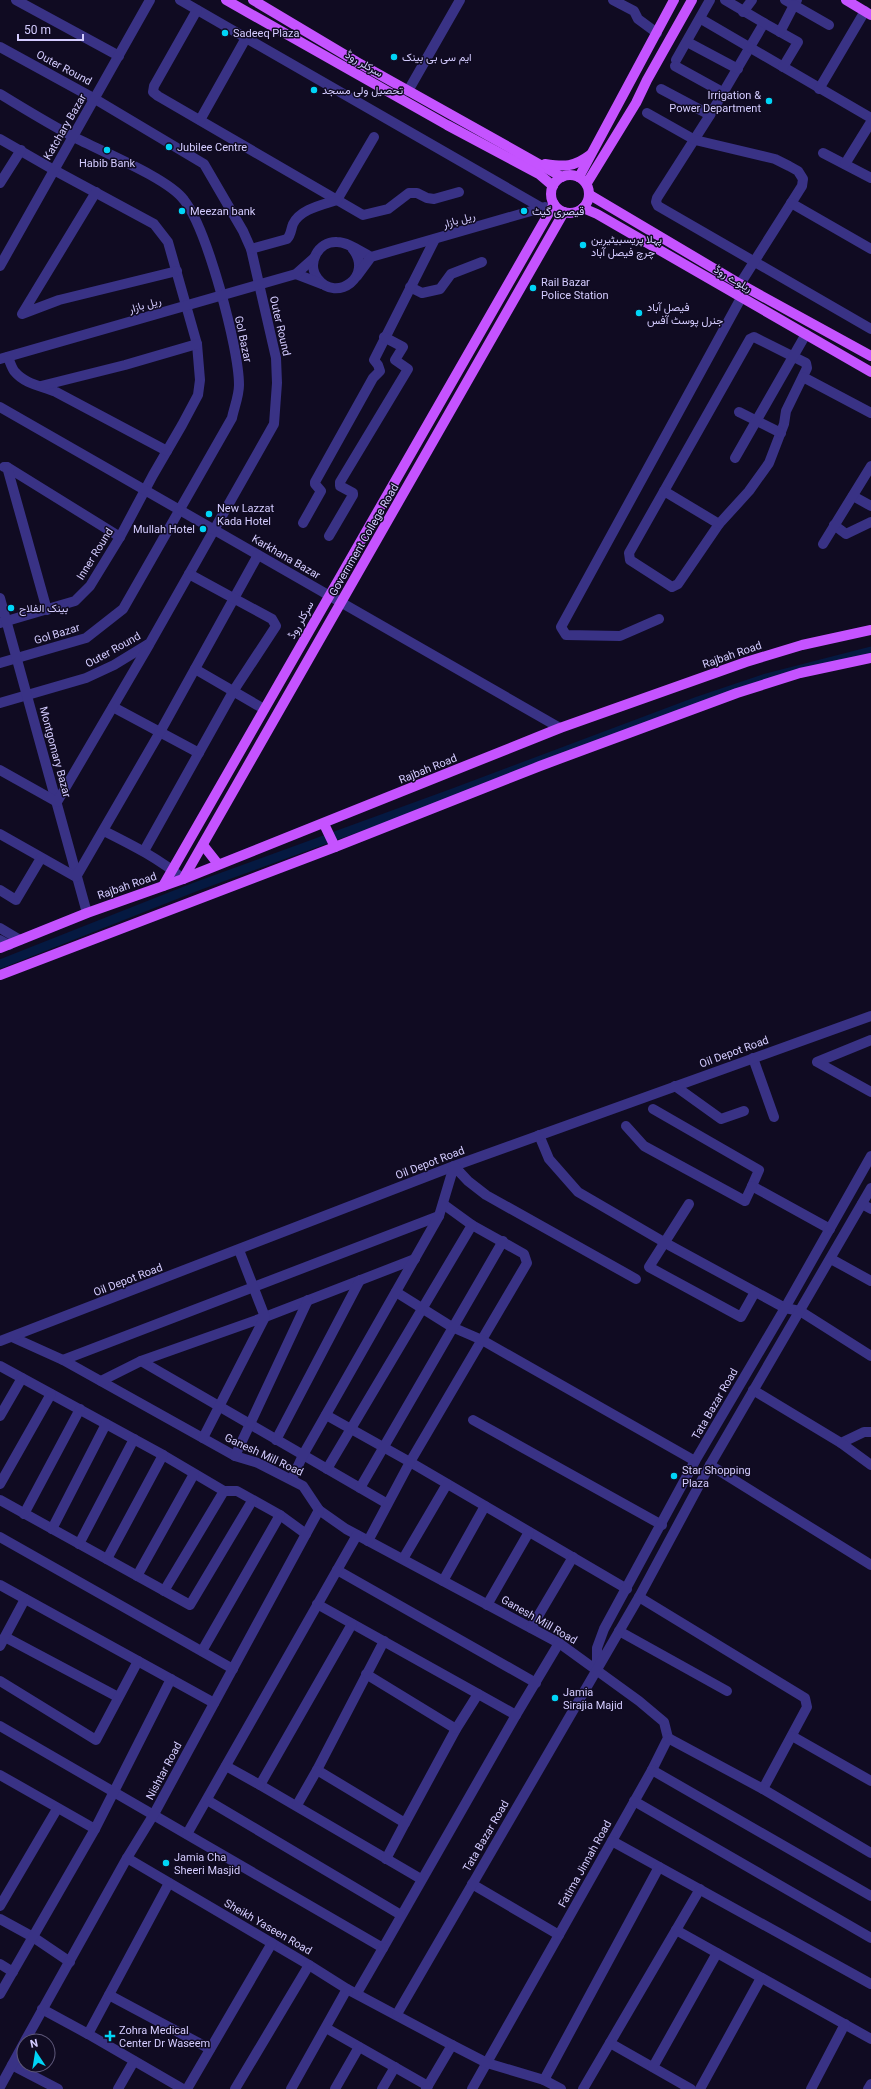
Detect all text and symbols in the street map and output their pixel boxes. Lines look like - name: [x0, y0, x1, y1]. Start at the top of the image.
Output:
- scale bar: [18, 16, 83, 42]
- text: 50 m: [24, 23, 51, 37]
- place label: Sadeeq Plaza: [233, 27, 299, 40]
- marker: Sadeeq Plaza: [220, 28, 230, 38]
- street label: Outer Round: [34, 48, 94, 88]
- street label: سرکلر روڈ: [343, 48, 385, 80]
- place label: ایم سی بی بینک: [402, 51, 472, 65]
- marker: ایم سی بی بینک: [389, 52, 399, 62]
- place label: تحصیل ولی مسجد: [322, 84, 404, 97]
- marker: تحصیل ولی مسجد: [309, 85, 319, 95]
- place label: Irrigation & Power Department: [669, 89, 761, 115]
- street label: Katchary Bazar: [41, 91, 89, 162]
- marker: Irrigation & Power Department: [764, 96, 774, 106]
- place label: Jubilee Centre: [177, 141, 247, 154]
- marker: Jubilee Centre: [164, 142, 174, 152]
- marker: Habib Bank: [102, 145, 112, 155]
- place label: Habib Bank: [79, 157, 135, 170]
- place label: Meezan bank: [190, 205, 256, 218]
- place label: قیصری گیٹ: [532, 205, 584, 218]
- marker: Meezan bank: [177, 206, 187, 216]
- marker: قیصری گیٹ: [519, 206, 529, 216]
- street label: ریل بازار: [440, 209, 477, 231]
- place label: پہلا پریسبیٹیرین چرچ فیصل آباد: [591, 233, 662, 260]
- marker: پہلا پریسبیٹیرین چرچ فیصل آباد: [578, 240, 588, 250]
- street label: ریلوے روڈ: [712, 263, 755, 295]
- place label: Rail Bazar Police Station: [541, 276, 609, 302]
- marker: Rail Bazar Police Station: [528, 283, 538, 293]
- street label: ریل بازار: [126, 294, 163, 316]
- street label: Outer Round: [267, 295, 293, 357]
- place label: فیصل آباد جنرل پوسٹ آفس: [647, 301, 723, 328]
- marker: فیصل آباد جنرل پوسٹ آفس: [634, 308, 644, 318]
- street label: Gol Bazar: [232, 315, 254, 364]
- street label: Government College Road: [327, 482, 401, 598]
- place label: New Lazzat Kada Hotel: [217, 502, 274, 528]
- marker: New Lazzat Kada Hotel: [204, 509, 214, 519]
- place label: Mullah Hotel: [133, 523, 195, 536]
- marker: Mullah Hotel: [198, 524, 208, 534]
- street label: Inner Round: [74, 526, 116, 582]
- street label: Karkhana Bazar: [249, 532, 323, 582]
- street label: سرکلر روڈ: [285, 599, 317, 641]
- place label: بینک الفلاح: [19, 602, 68, 616]
- marker: بینک الفلاح: [6, 603, 16, 613]
- street label: Gol Bazar: [33, 621, 82, 647]
- street label: Outer Round: [83, 630, 143, 670]
- street label: Rajbah Road: [701, 639, 763, 671]
- street label: Montgomary Bazar: [37, 705, 73, 799]
- street label: Rajbah Road: [397, 751, 459, 787]
- street label: Rajbah Road: [96, 870, 158, 902]
- street label: Oil Depot Road: [698, 1033, 770, 1071]
- street label: Oil Depot Road: [394, 1144, 466, 1182]
- street label: Oil Depot Road: [92, 1261, 164, 1299]
- street label: Tata Bazar Road: [689, 1366, 741, 1442]
- street label: Ganesh Mill Road: [223, 1431, 305, 1479]
- place label: Star Shopping Plaza: [682, 1464, 751, 1490]
- marker: Star Shopping Plaza: [669, 1471, 679, 1481]
- street label: Ganesh Mill Road: [499, 1593, 579, 1647]
- place label: Jamia Sirajia Majid: [563, 1686, 623, 1712]
- marker: Jamia Sirajia Majid: [550, 1693, 560, 1703]
- street label: Nishtar Road: [143, 1740, 185, 1802]
- street label: Tata Bazar Road: [460, 1798, 512, 1874]
- street label: Fatima Jinnah Road: [556, 1818, 614, 1910]
- place label: Jamia Cha Sheeri Masjid: [174, 1851, 240, 1877]
- marker: Jamia Cha Sheeri Masjid: [161, 1858, 171, 1868]
- street label: Sheikh Yaseen Road: [222, 1897, 314, 1957]
- place label: Zohra Medical Center Dr Waseem: [119, 2024, 210, 2050]
- marker: Zohra Medical Center Dr Waseem: [104, 2030, 116, 2042]
- north arrow: [16, 2033, 56, 2073]
- text: N: [29, 2036, 39, 2051]

